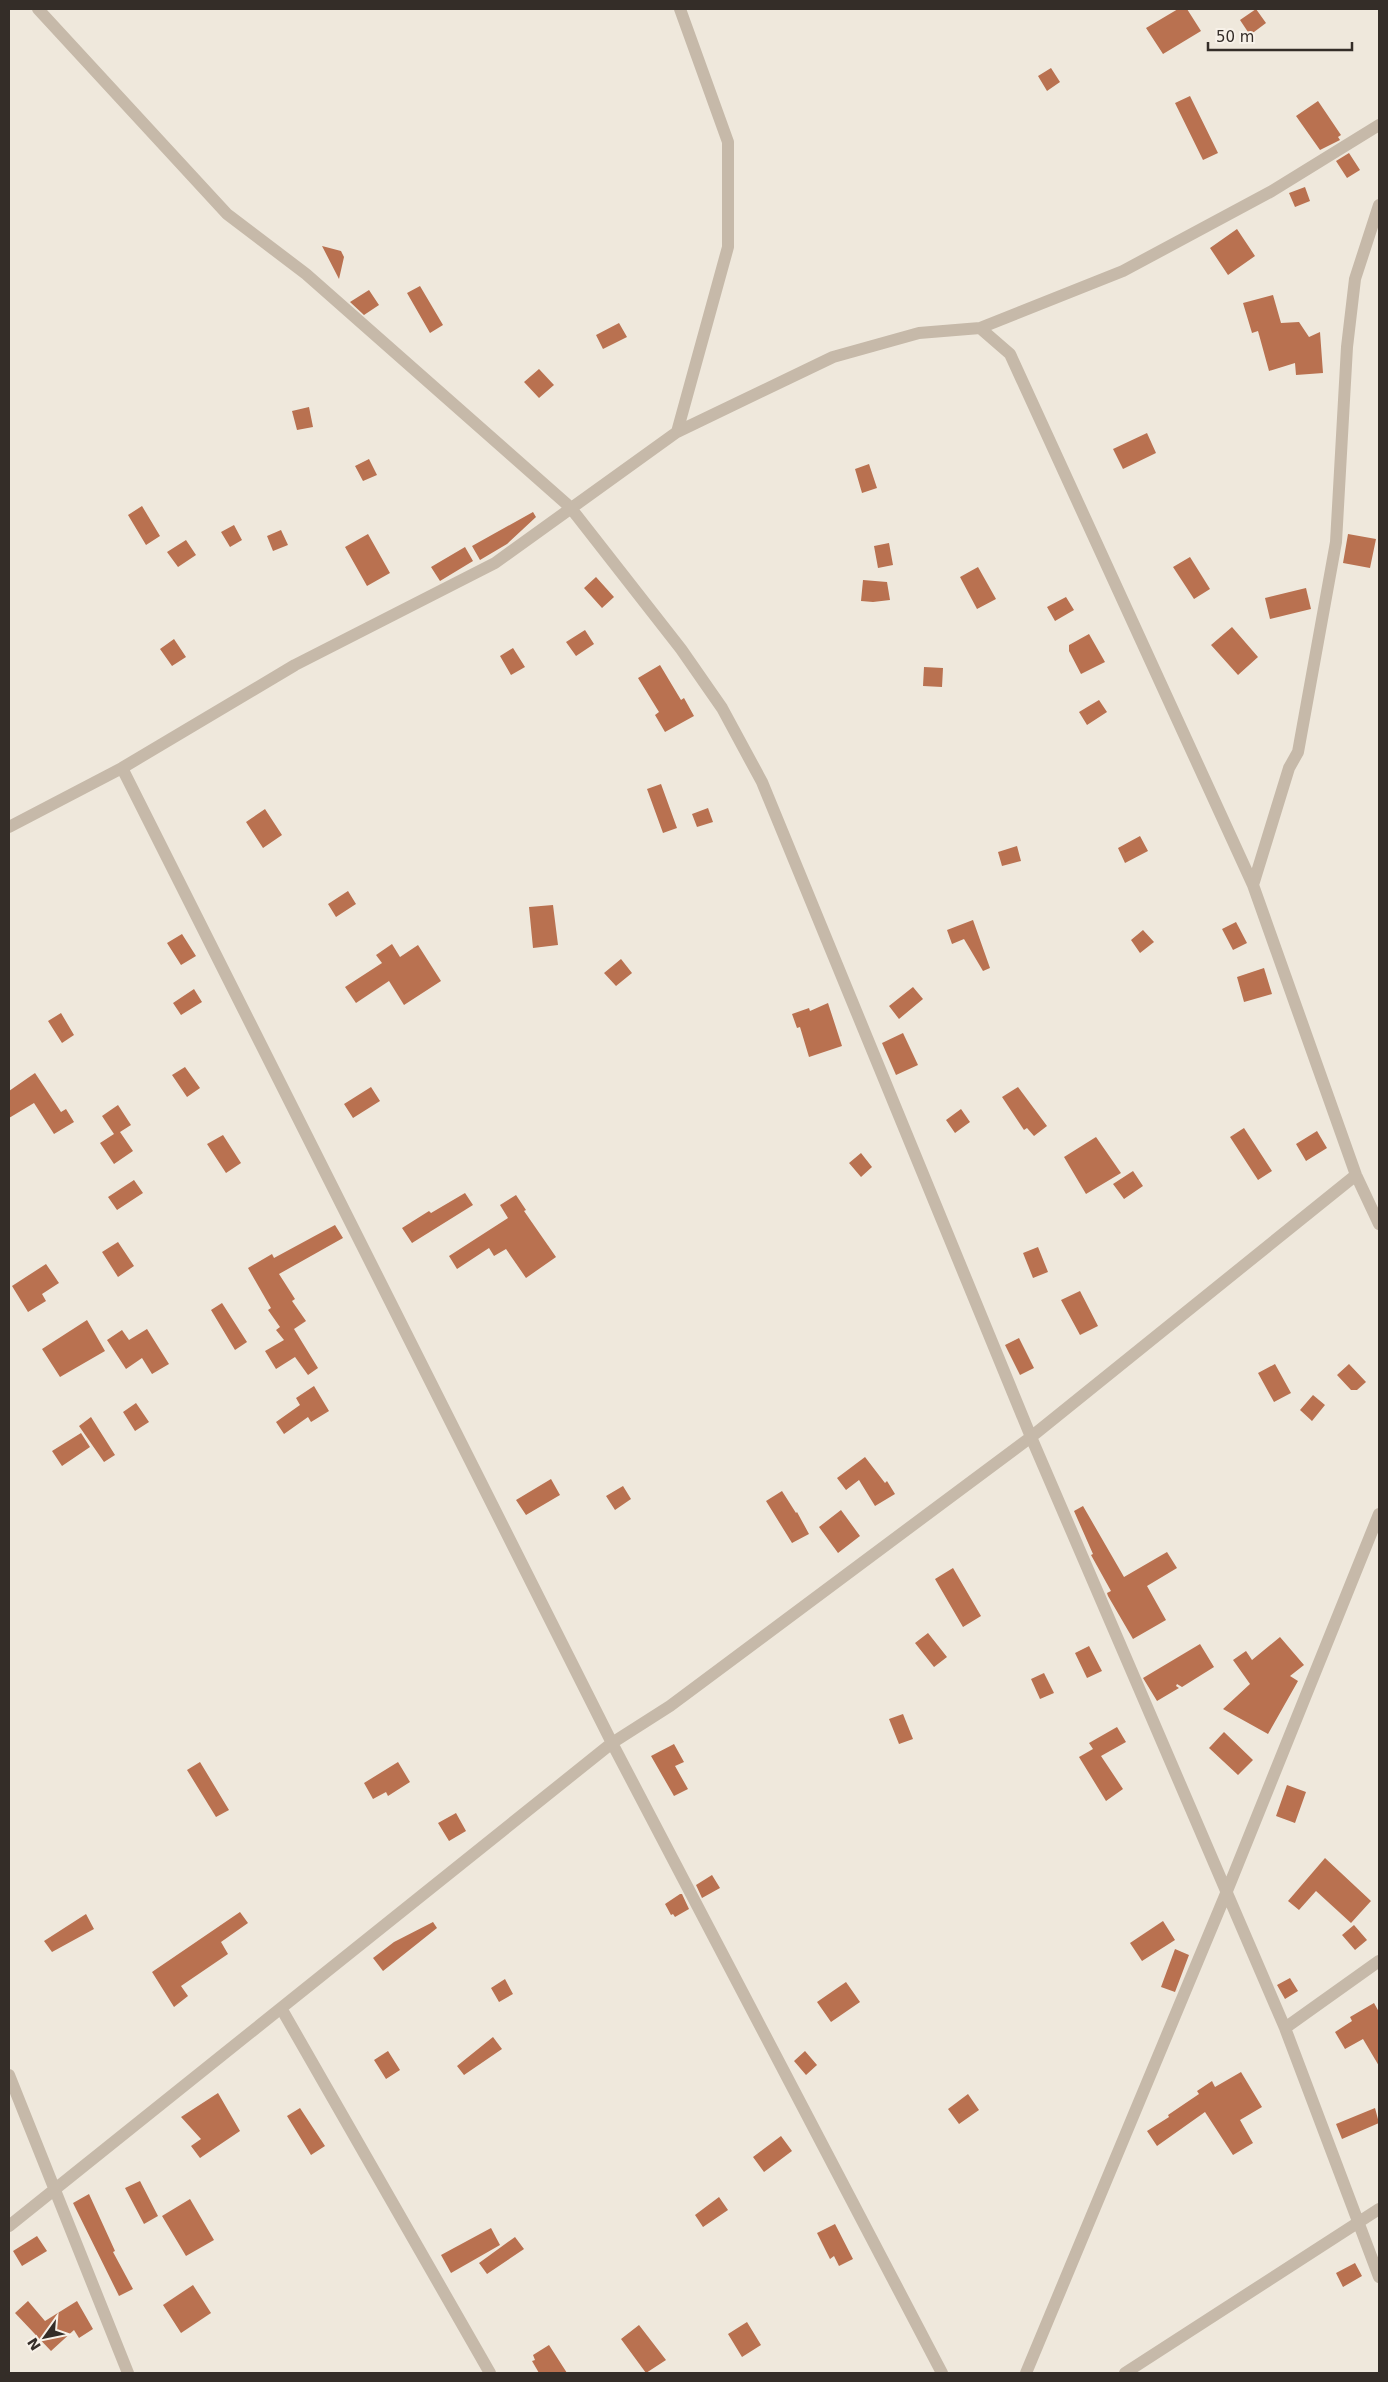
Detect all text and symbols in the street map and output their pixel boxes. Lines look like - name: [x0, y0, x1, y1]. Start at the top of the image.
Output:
- scale bar: [1208, 20, 1352, 52]
- text: 50 m: [1216, 28, 1254, 46]
- north arrow: [20, 2312, 70, 2362]
- text: N: [24, 2335, 44, 2353]

